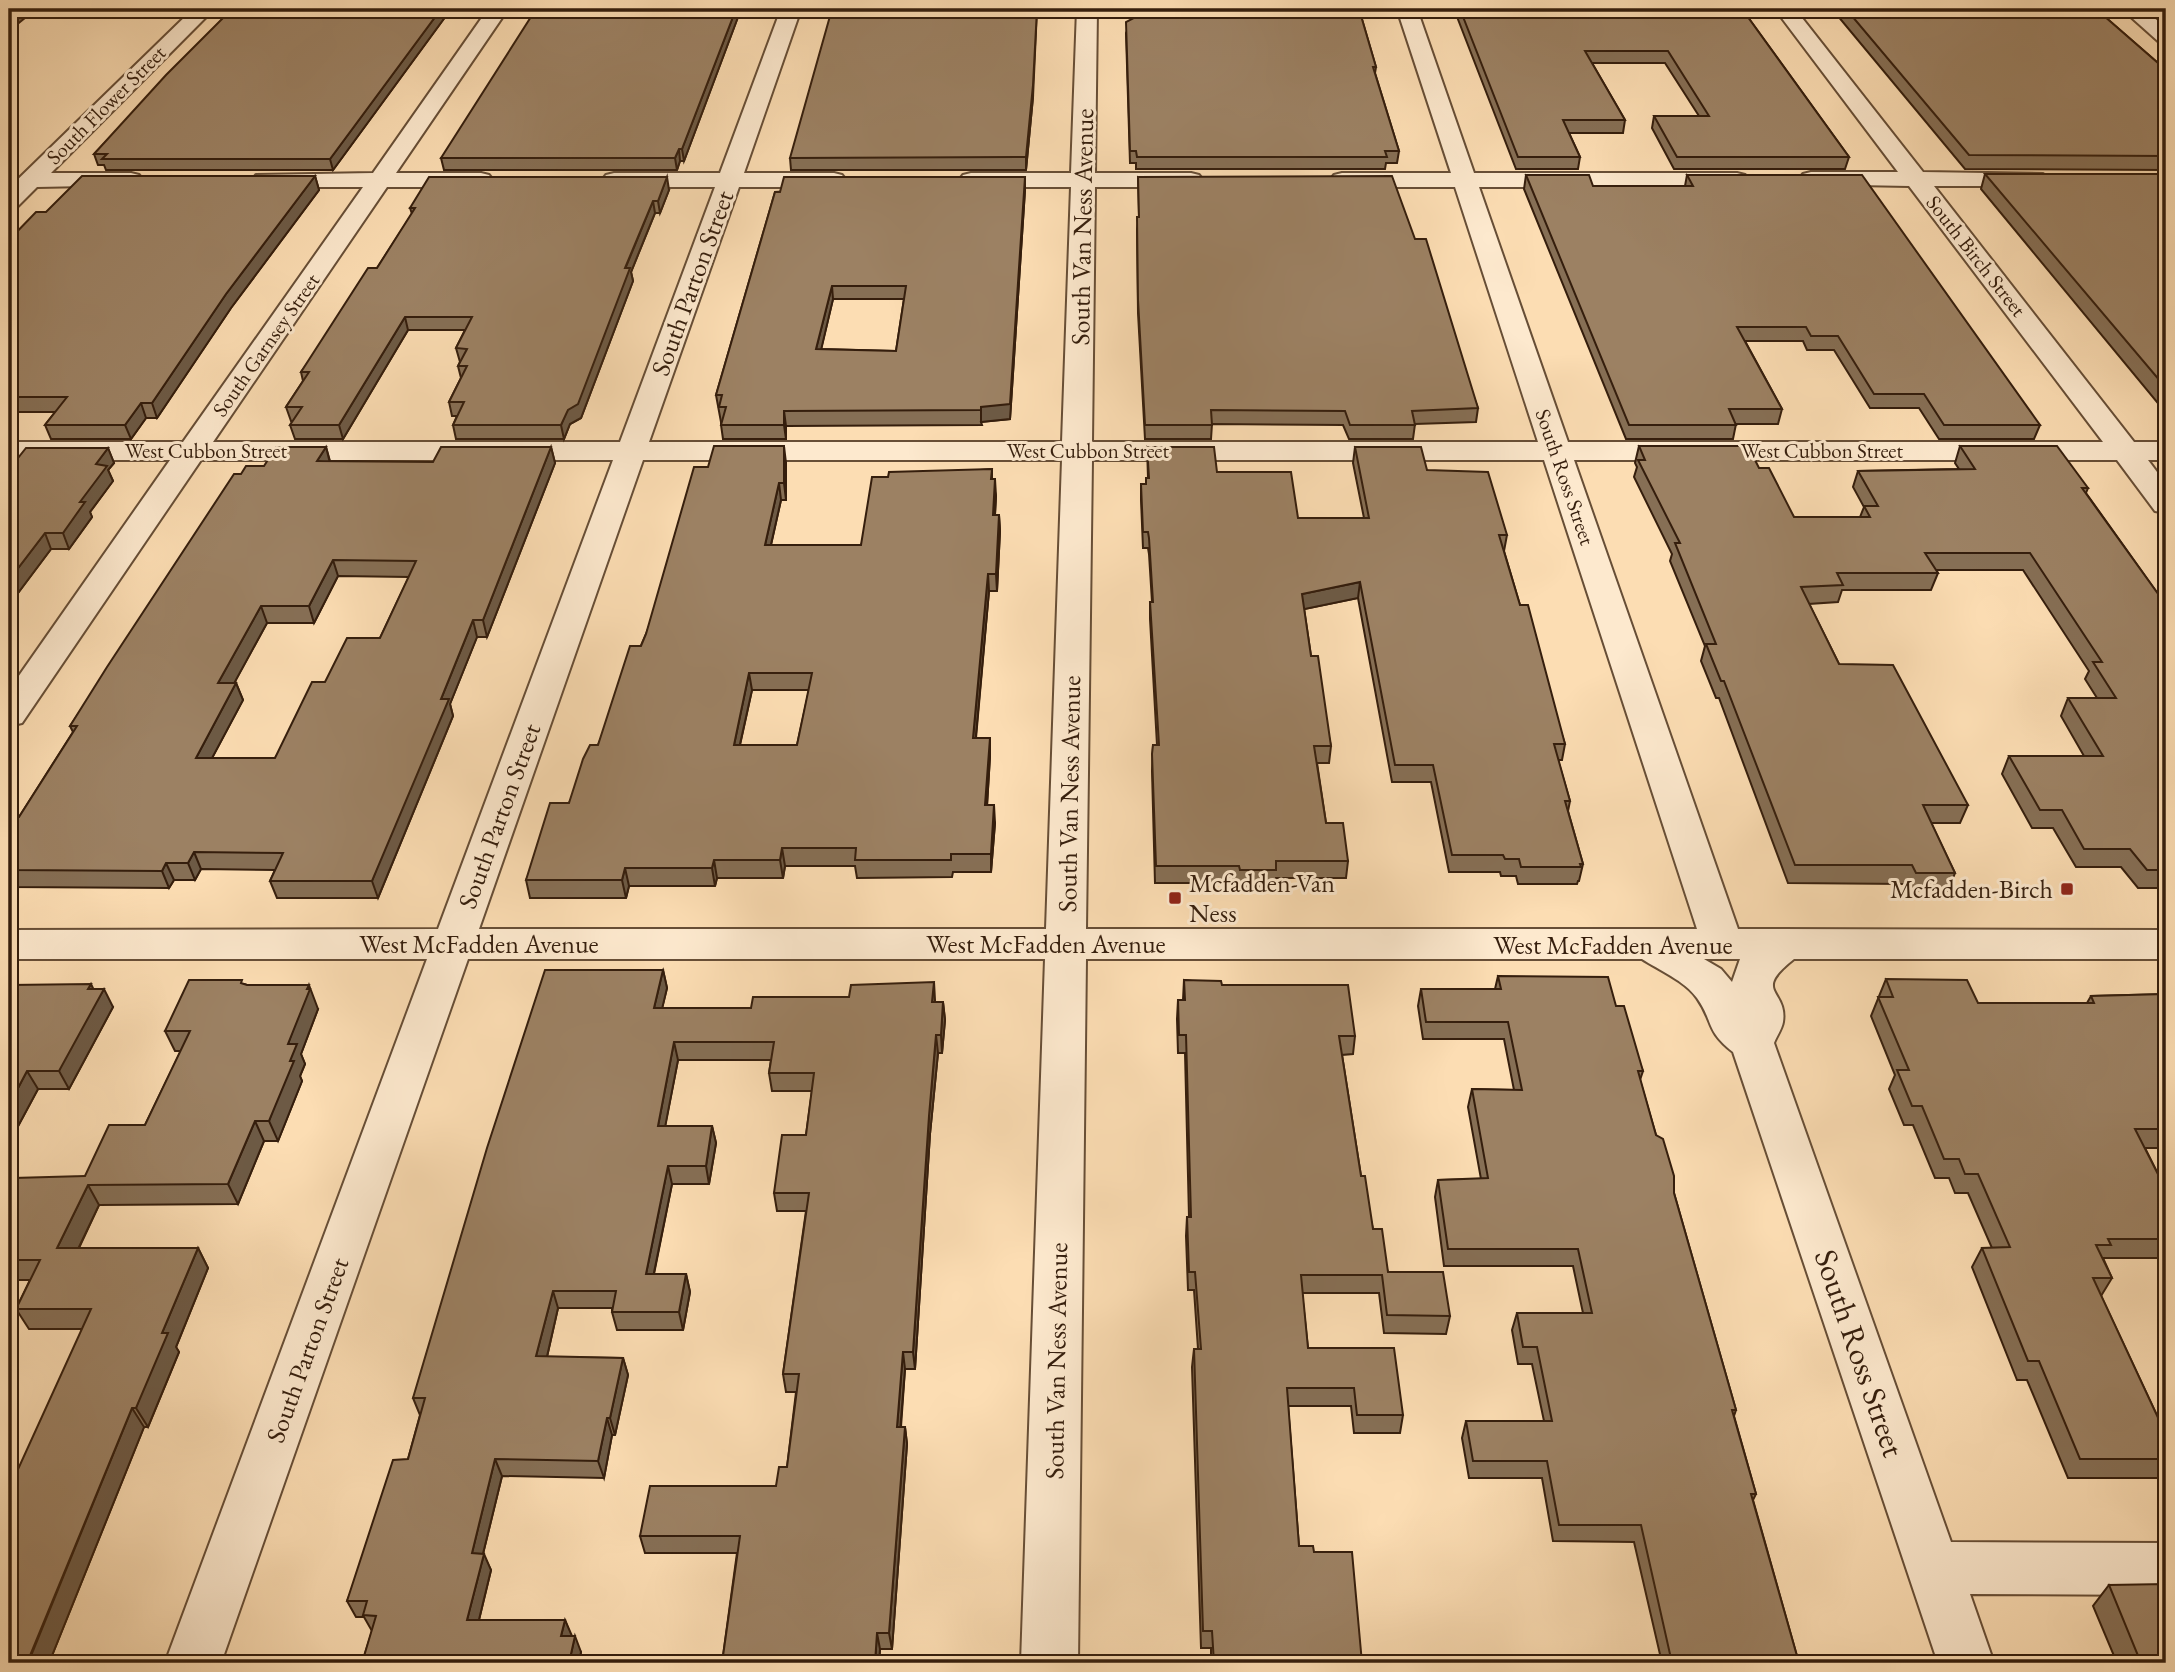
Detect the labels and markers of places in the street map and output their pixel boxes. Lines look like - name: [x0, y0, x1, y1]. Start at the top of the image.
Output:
- place label: Mcfadden-Van Ness: [1189, 866, 1335, 930]
- place label: Mcfadden-Birch: [1890, 872, 2053, 906]
- marker: Mcfadden-Birch: [2059, 881, 2075, 897]
- marker: Mcfadden-Van Ness: [1167, 890, 1183, 906]

